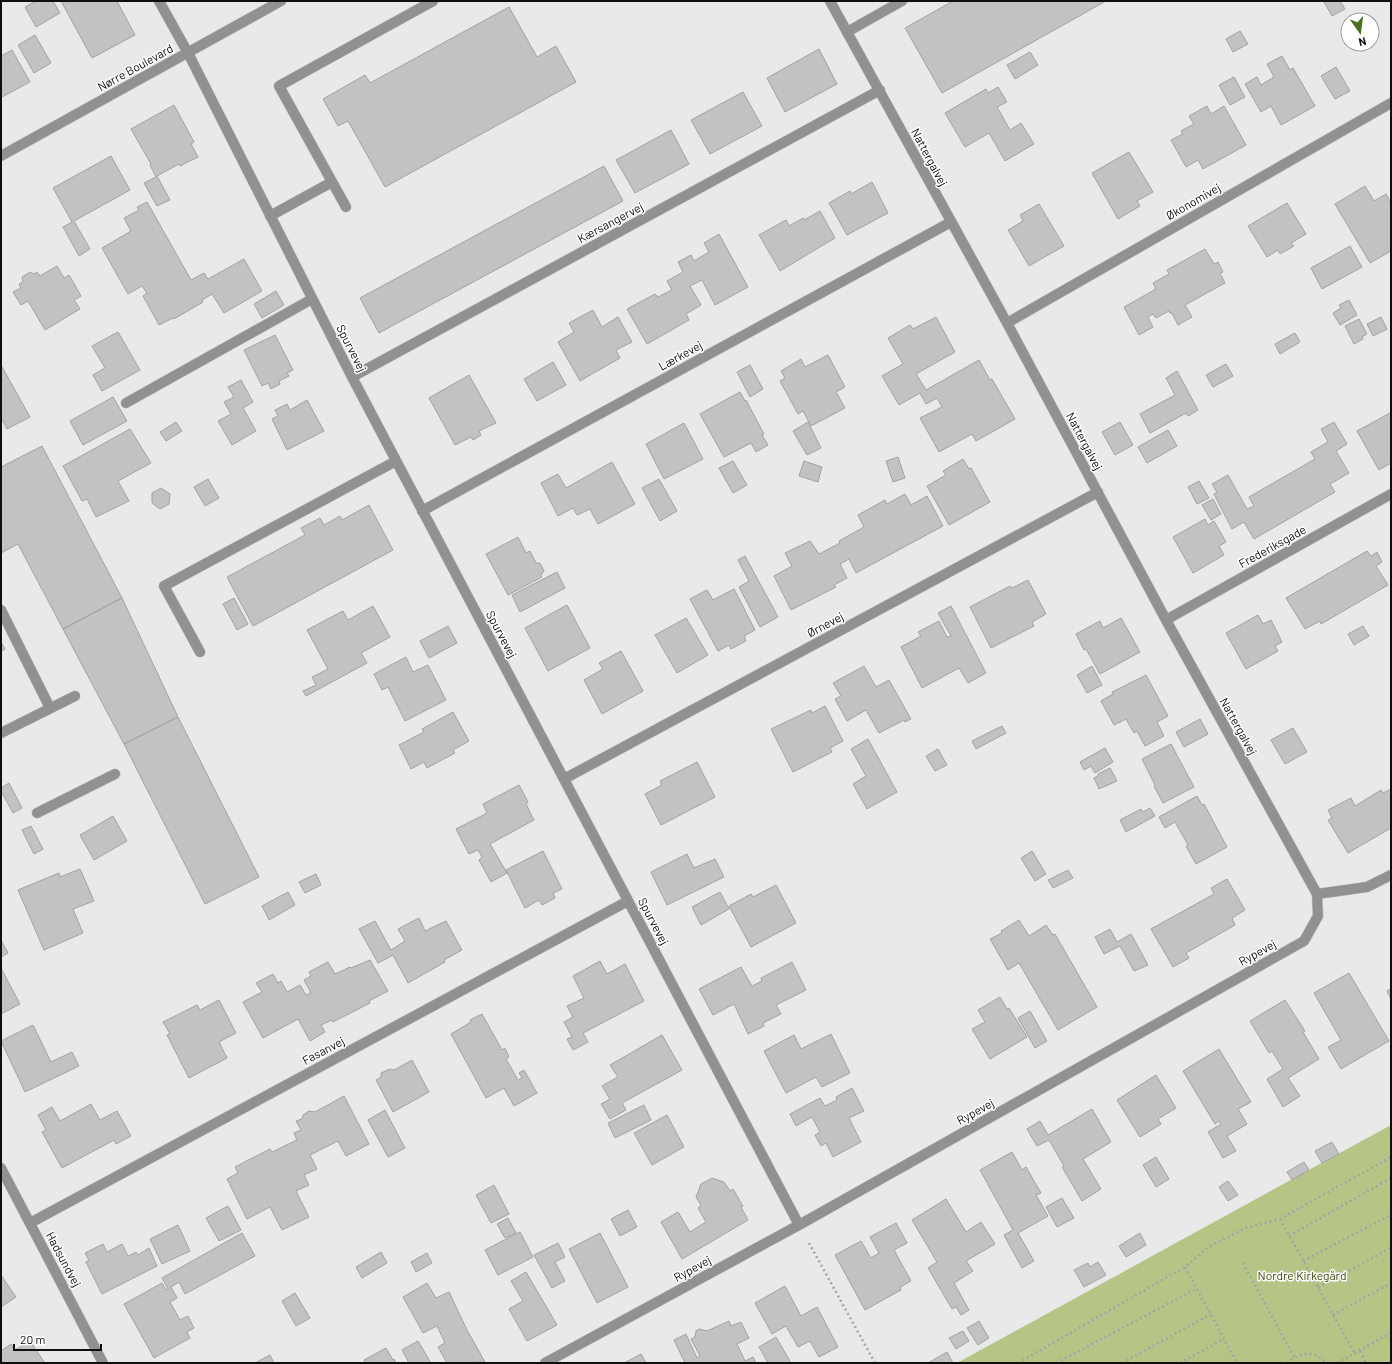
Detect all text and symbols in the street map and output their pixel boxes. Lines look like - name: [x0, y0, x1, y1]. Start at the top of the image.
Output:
- north arrow: [1340, 12, 1380, 52]
- text: N: [1357, 35, 1368, 49]
- street label: Nørre Boulevard: [95, 41, 175, 93]
- street label: Nattergalvej: [909, 126, 951, 188]
- street label: Økonomivej: [1163, 180, 1223, 222]
- street label: Kærsangervej: [575, 199, 645, 245]
- street label: Spurvevej: [334, 322, 370, 374]
- street label: Lærkevej: [656, 337, 704, 373]
- street label: Nattergalvej: [1064, 410, 1106, 472]
- street label: Frederiksgade: [1236, 522, 1308, 570]
- street label: Spurvevej: [484, 608, 520, 660]
- street label: Ørnevej: [804, 609, 846, 639]
- street label: Nattergalvej: [1217, 695, 1261, 757]
- street label: Spurvevej: [636, 895, 672, 947]
- street label: Rypevej: [1236, 936, 1278, 968]
- street label: Fasanvej: [300, 1033, 346, 1067]
- street label: Rypevej: [954, 1095, 996, 1127]
- street label: Hadsundvej: [44, 1229, 84, 1289]
- street label: Rypevej: [671, 1252, 713, 1284]
- park label: Nordre Kirkegård: [1258, 1268, 1346, 1282]
- scale bar: [14, 1326, 101, 1352]
- text: 20 m: [20, 1332, 46, 1346]

